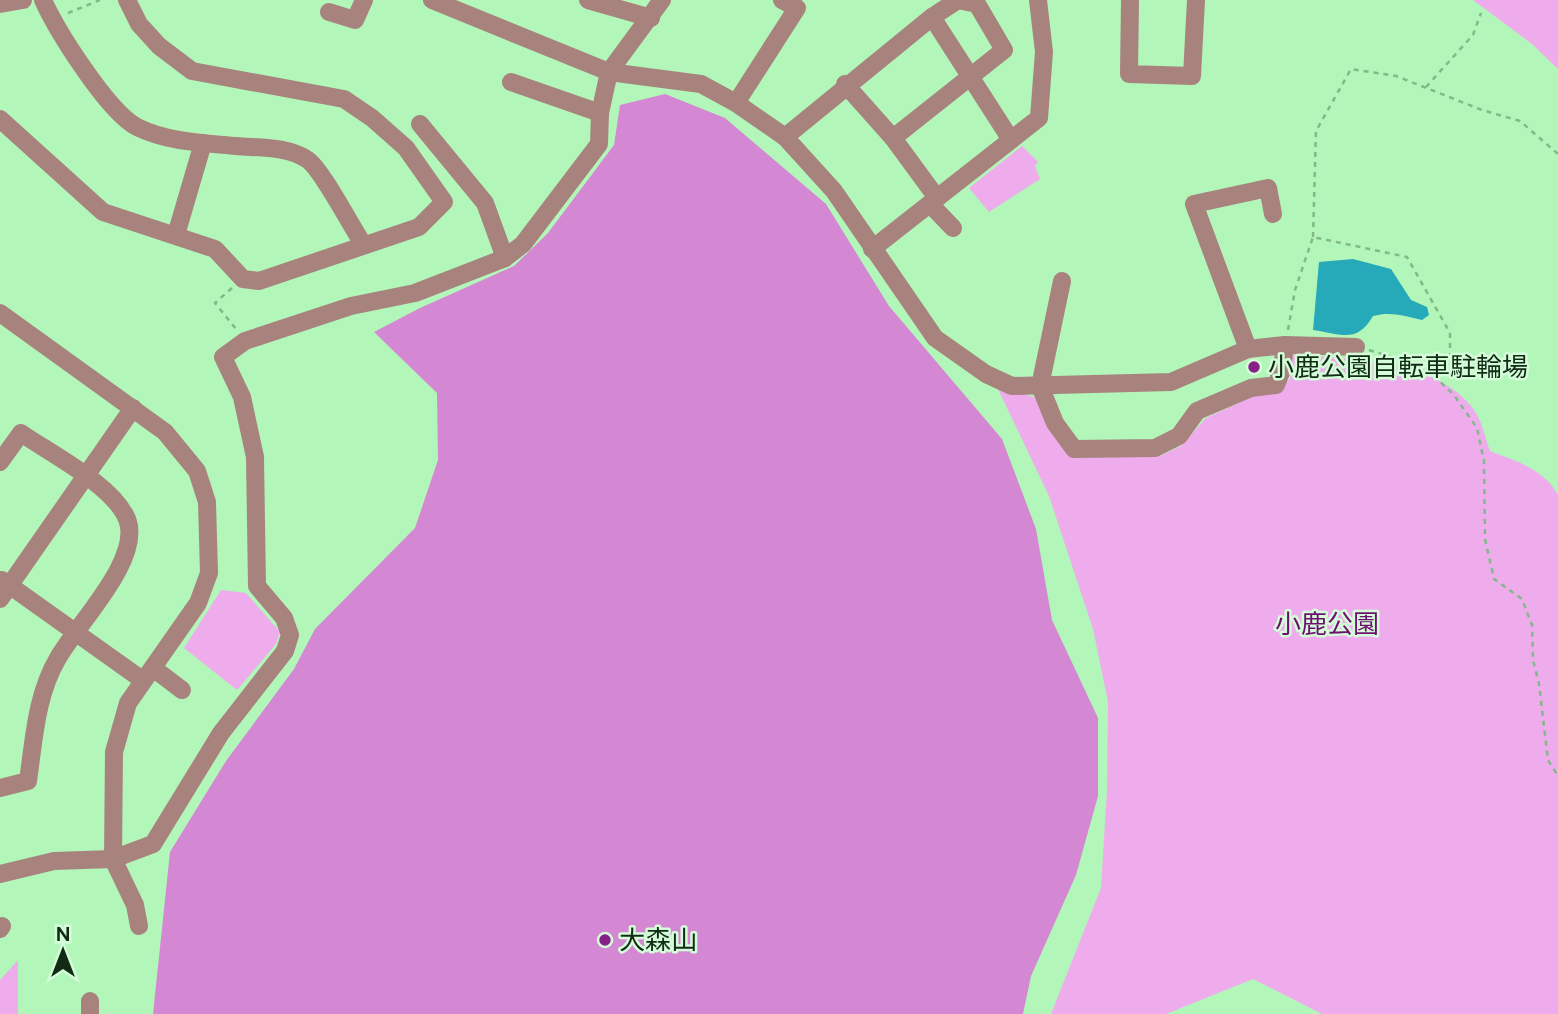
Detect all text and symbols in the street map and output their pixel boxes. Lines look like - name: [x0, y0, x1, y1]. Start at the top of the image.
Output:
- place label: 小鹿公園自転車駐輪場: [1268, 351, 1528, 383]
- marker: 小鹿公園自転車駐輪場: [1246, 359, 1262, 375]
- park label: 小鹿公園: [1275, 608, 1379, 640]
- north arrow: [28, 916, 98, 986]
- text: N: [56, 923, 70, 946]
- place label: 大森山: [619, 924, 697, 956]
- marker: 大森山: [597, 932, 613, 948]

